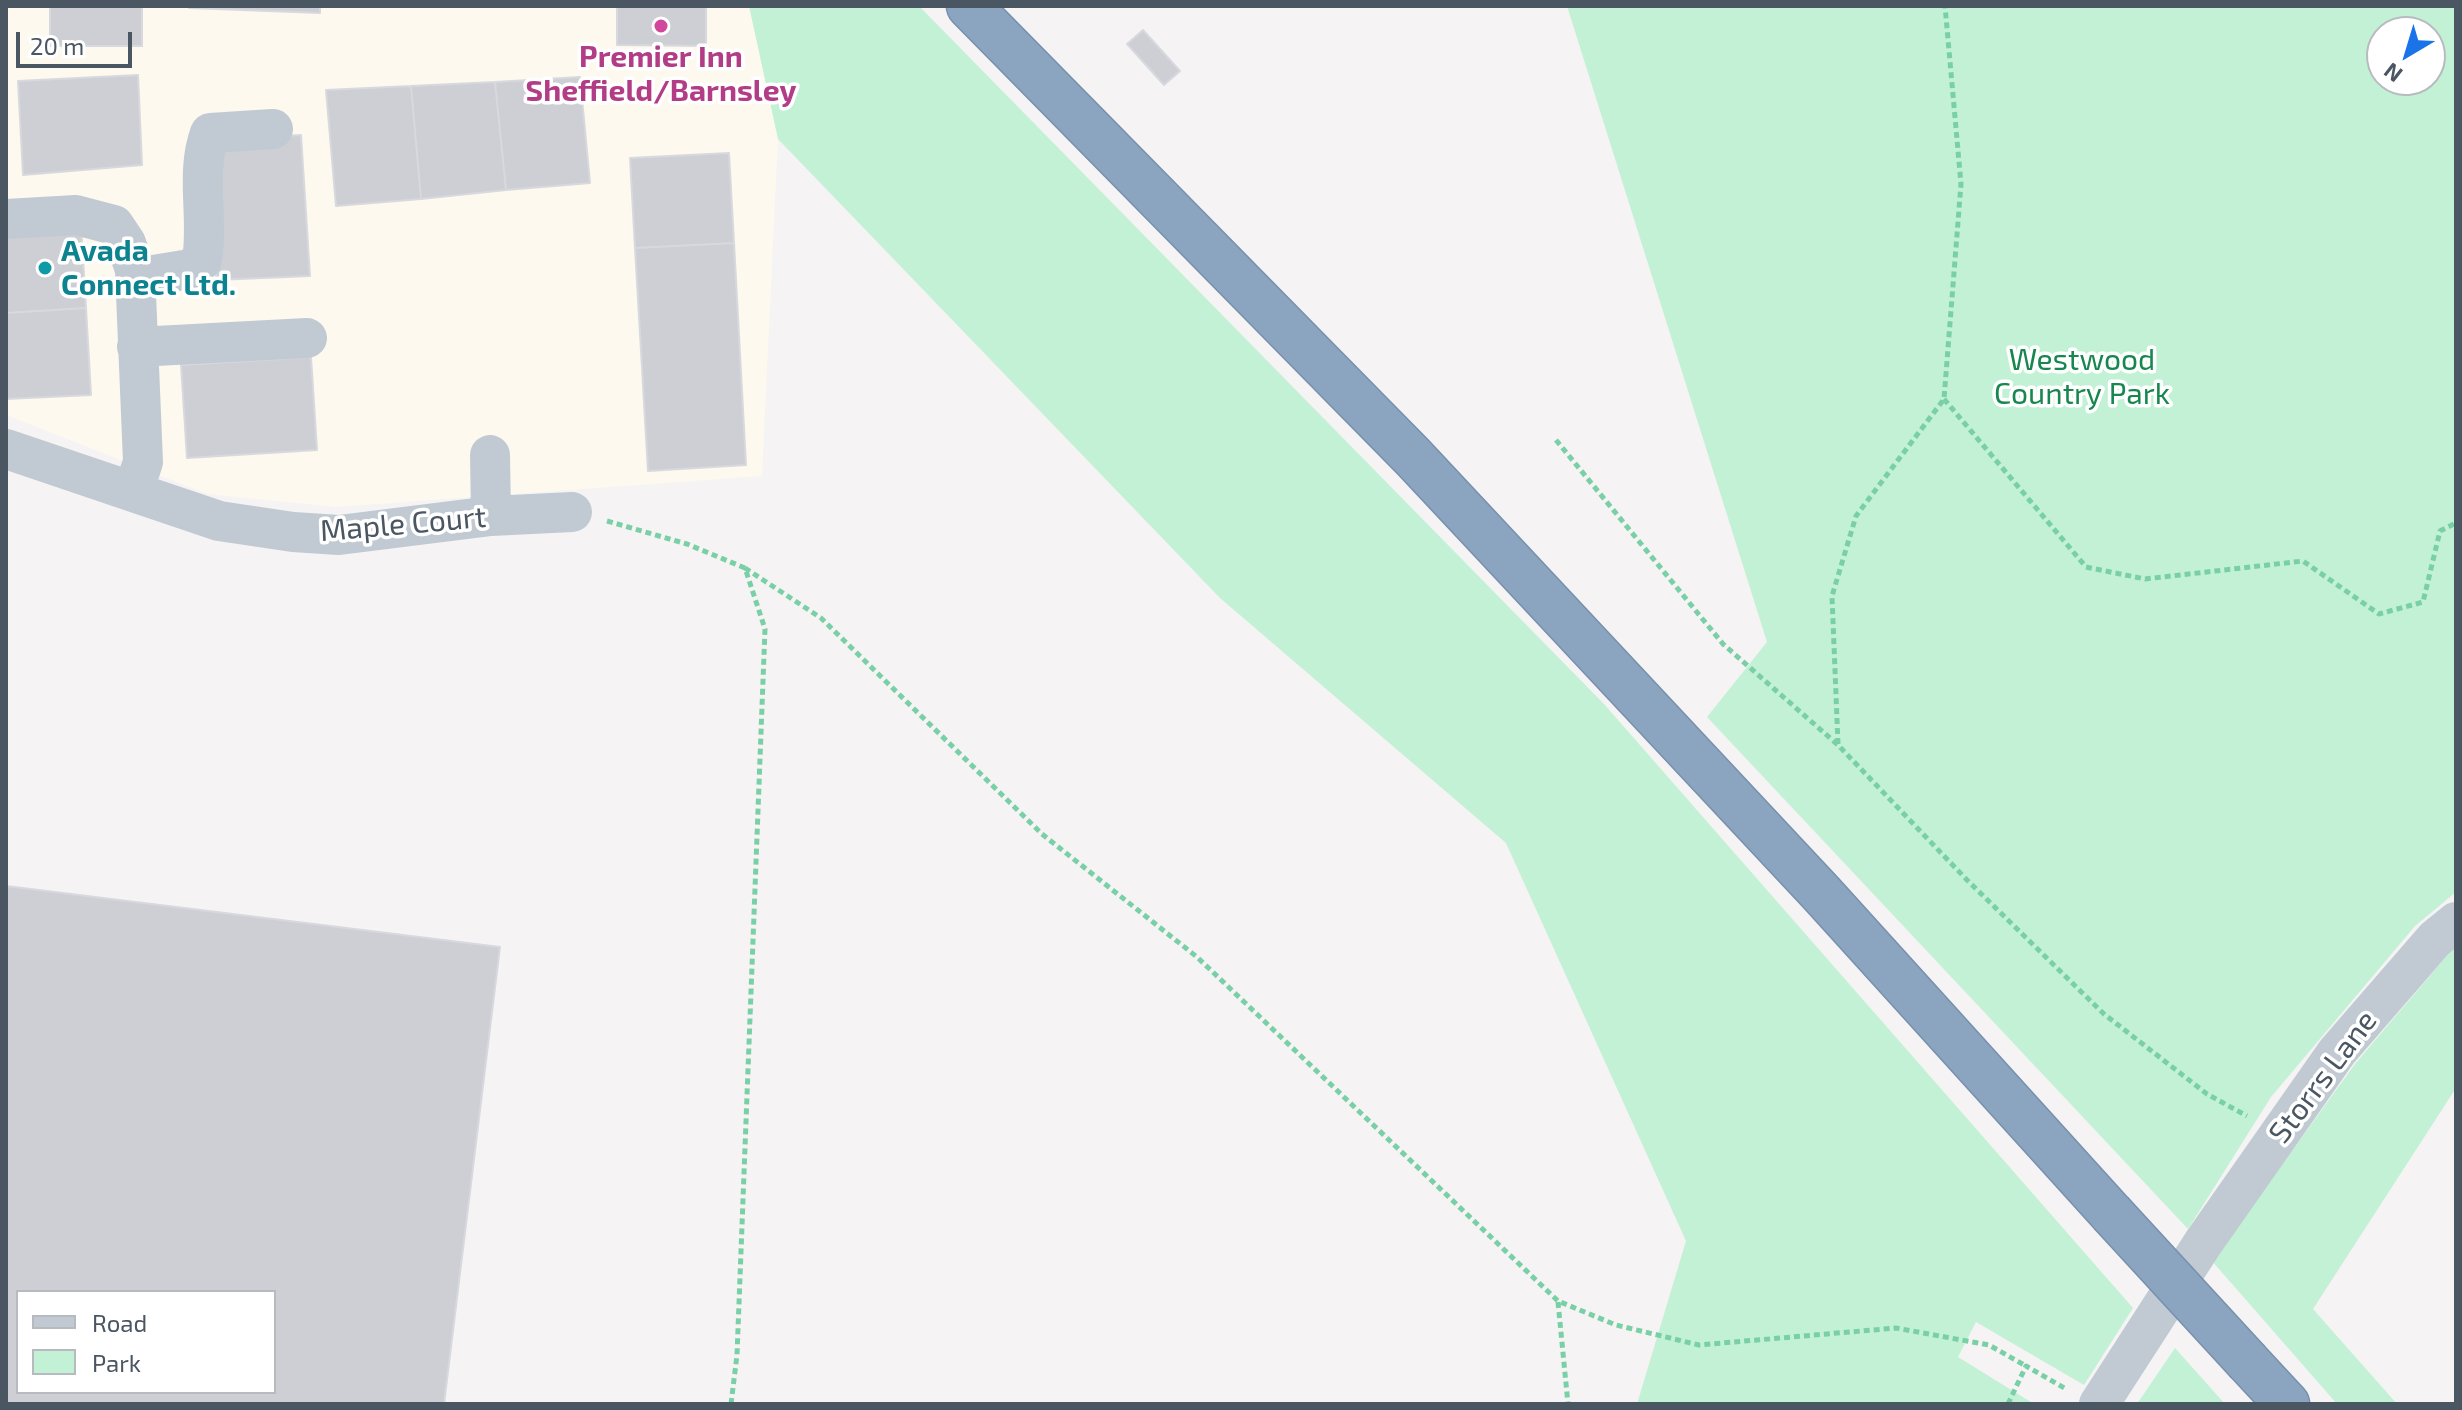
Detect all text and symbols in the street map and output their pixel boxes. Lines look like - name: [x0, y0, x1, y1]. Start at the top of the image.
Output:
- scale bar: [20, 16, 136, 66]
- north arrow: [2366, 16, 2446, 96]
- marker: Premier Inn Sheffield/Barnsley: [652, 17, 670, 35]
- text: 20 m: [30, 31, 84, 60]
- place label: Premier Inn Sheffield/Barnsley: [526, 39, 796, 110]
- text: N: [2378, 58, 2407, 88]
- place label: Avada Connect Ltd.: [61, 233, 236, 304]
- marker: Avada Connect Ltd.: [36, 259, 54, 277]
- park label: Westwood Country Park: [1994, 342, 2170, 412]
- street label: Maple Court: [318, 499, 488, 549]
- street label: Storrs Lane: [2262, 1004, 2384, 1150]
- legend: [16, 1290, 276, 1394]
- text: Road: [92, 1308, 147, 1337]
- text: Park: [92, 1348, 141, 1377]

